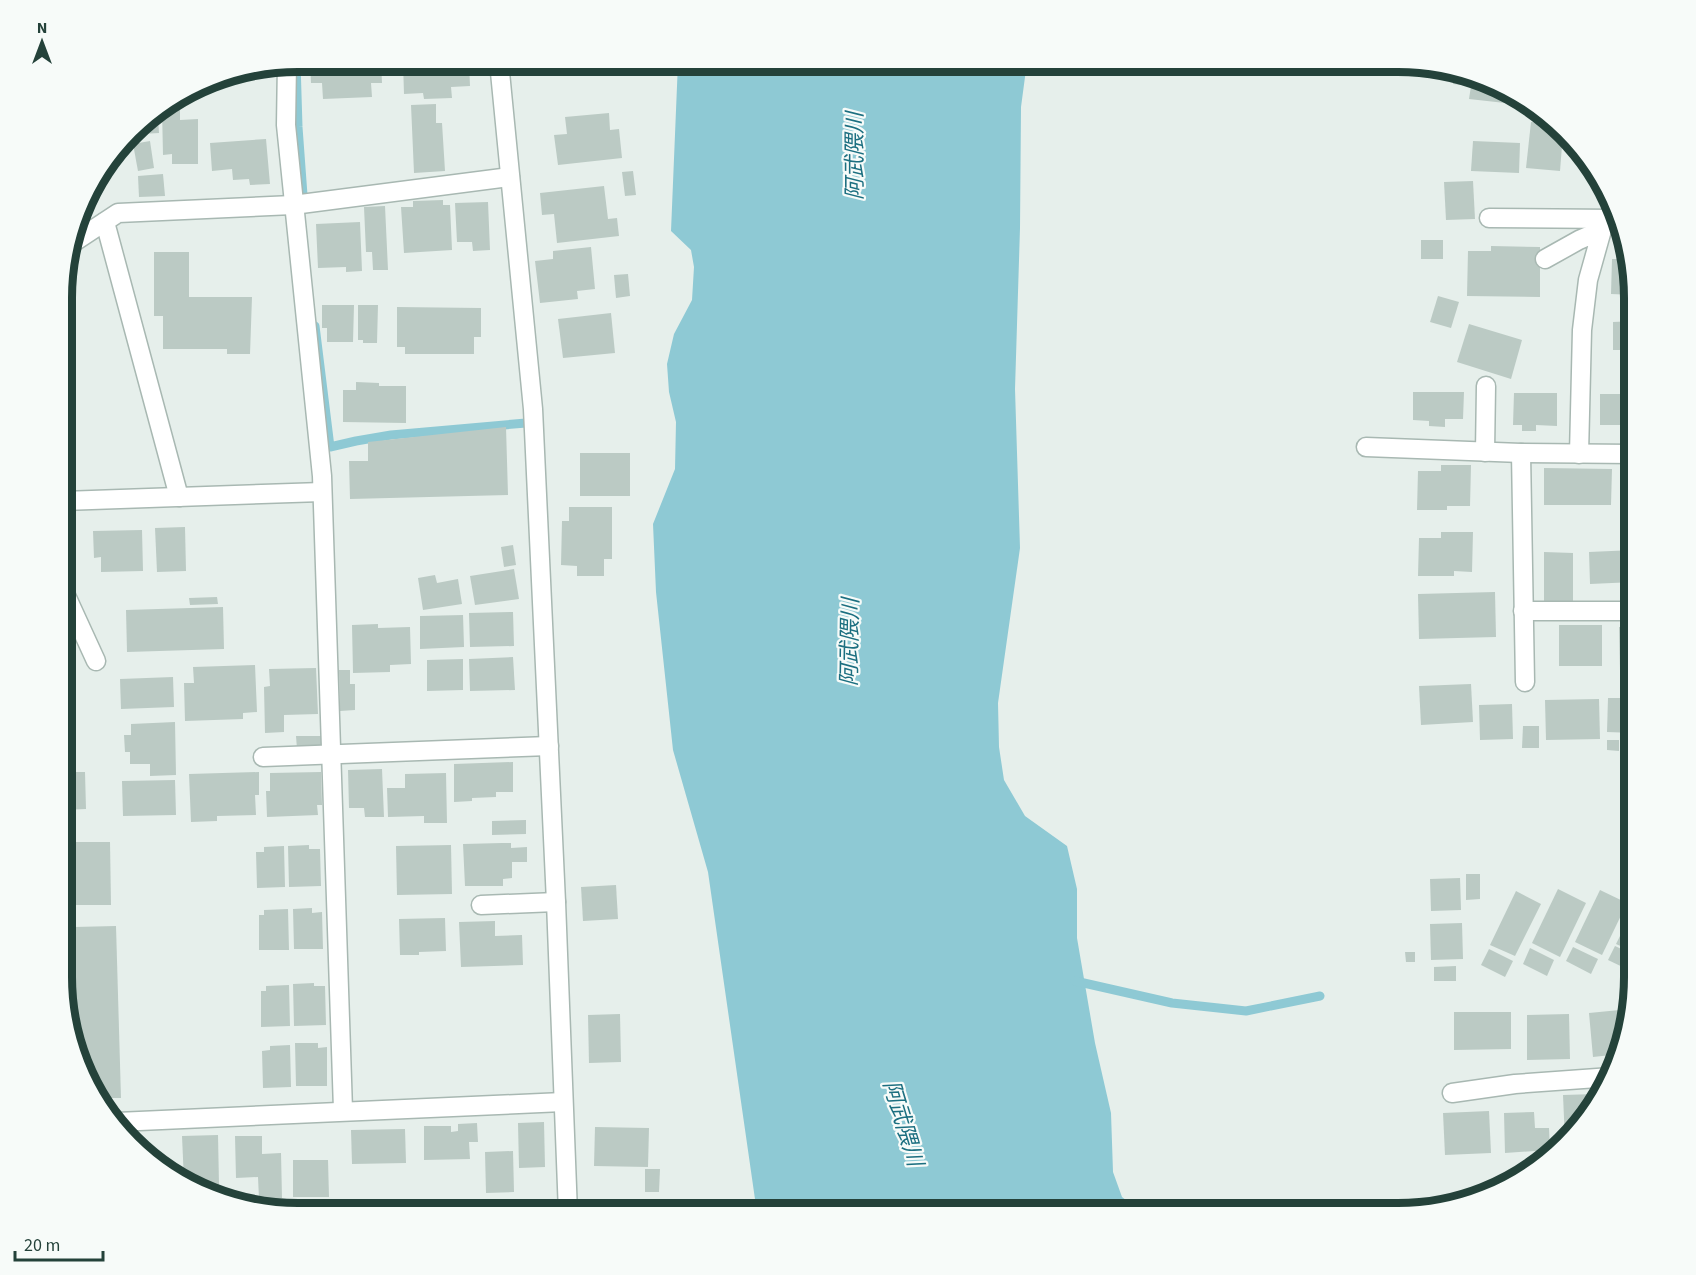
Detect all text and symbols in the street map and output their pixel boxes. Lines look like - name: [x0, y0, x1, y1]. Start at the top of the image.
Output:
- north arrow: [12, 12, 72, 72]
- text: N: [37, 17, 47, 39]
- water label: 阿武隈川: [839, 110, 871, 200]
- water label: 阿武隈川: [833, 596, 867, 686]
- water label: 阿武隈川: [875, 1077, 932, 1172]
- scale bar: [15, 1224, 104, 1262]
- text: 20 m: [24, 1233, 60, 1258]

